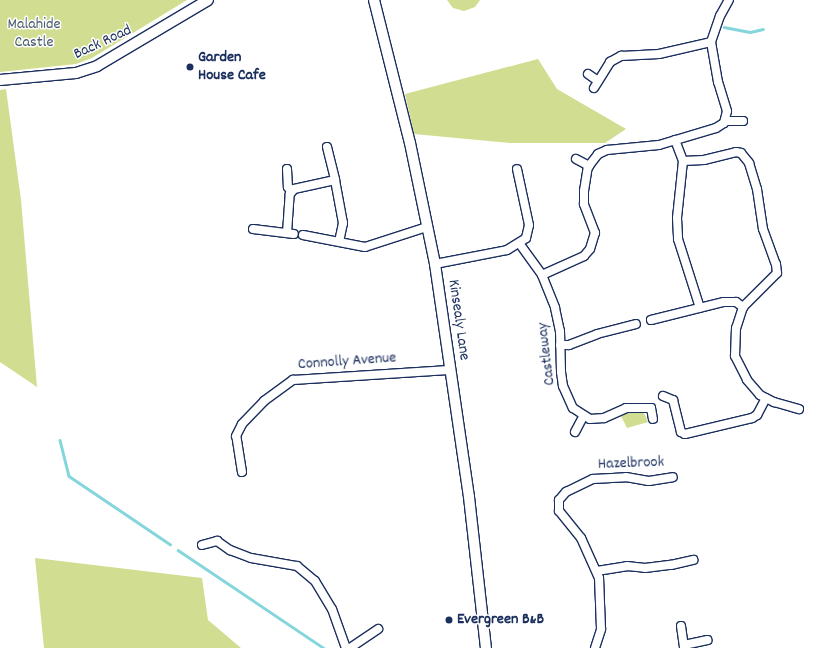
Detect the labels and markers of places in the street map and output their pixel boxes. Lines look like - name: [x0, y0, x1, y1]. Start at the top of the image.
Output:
- place label: Garden House Cafe: [198, 48, 266, 86]
- marker: Garden House Cafe: [185, 62, 195, 72]
- place label: Evergreen B&B: [457, 610, 544, 630]
- marker: Evergreen B&B: [444, 615, 454, 625]

